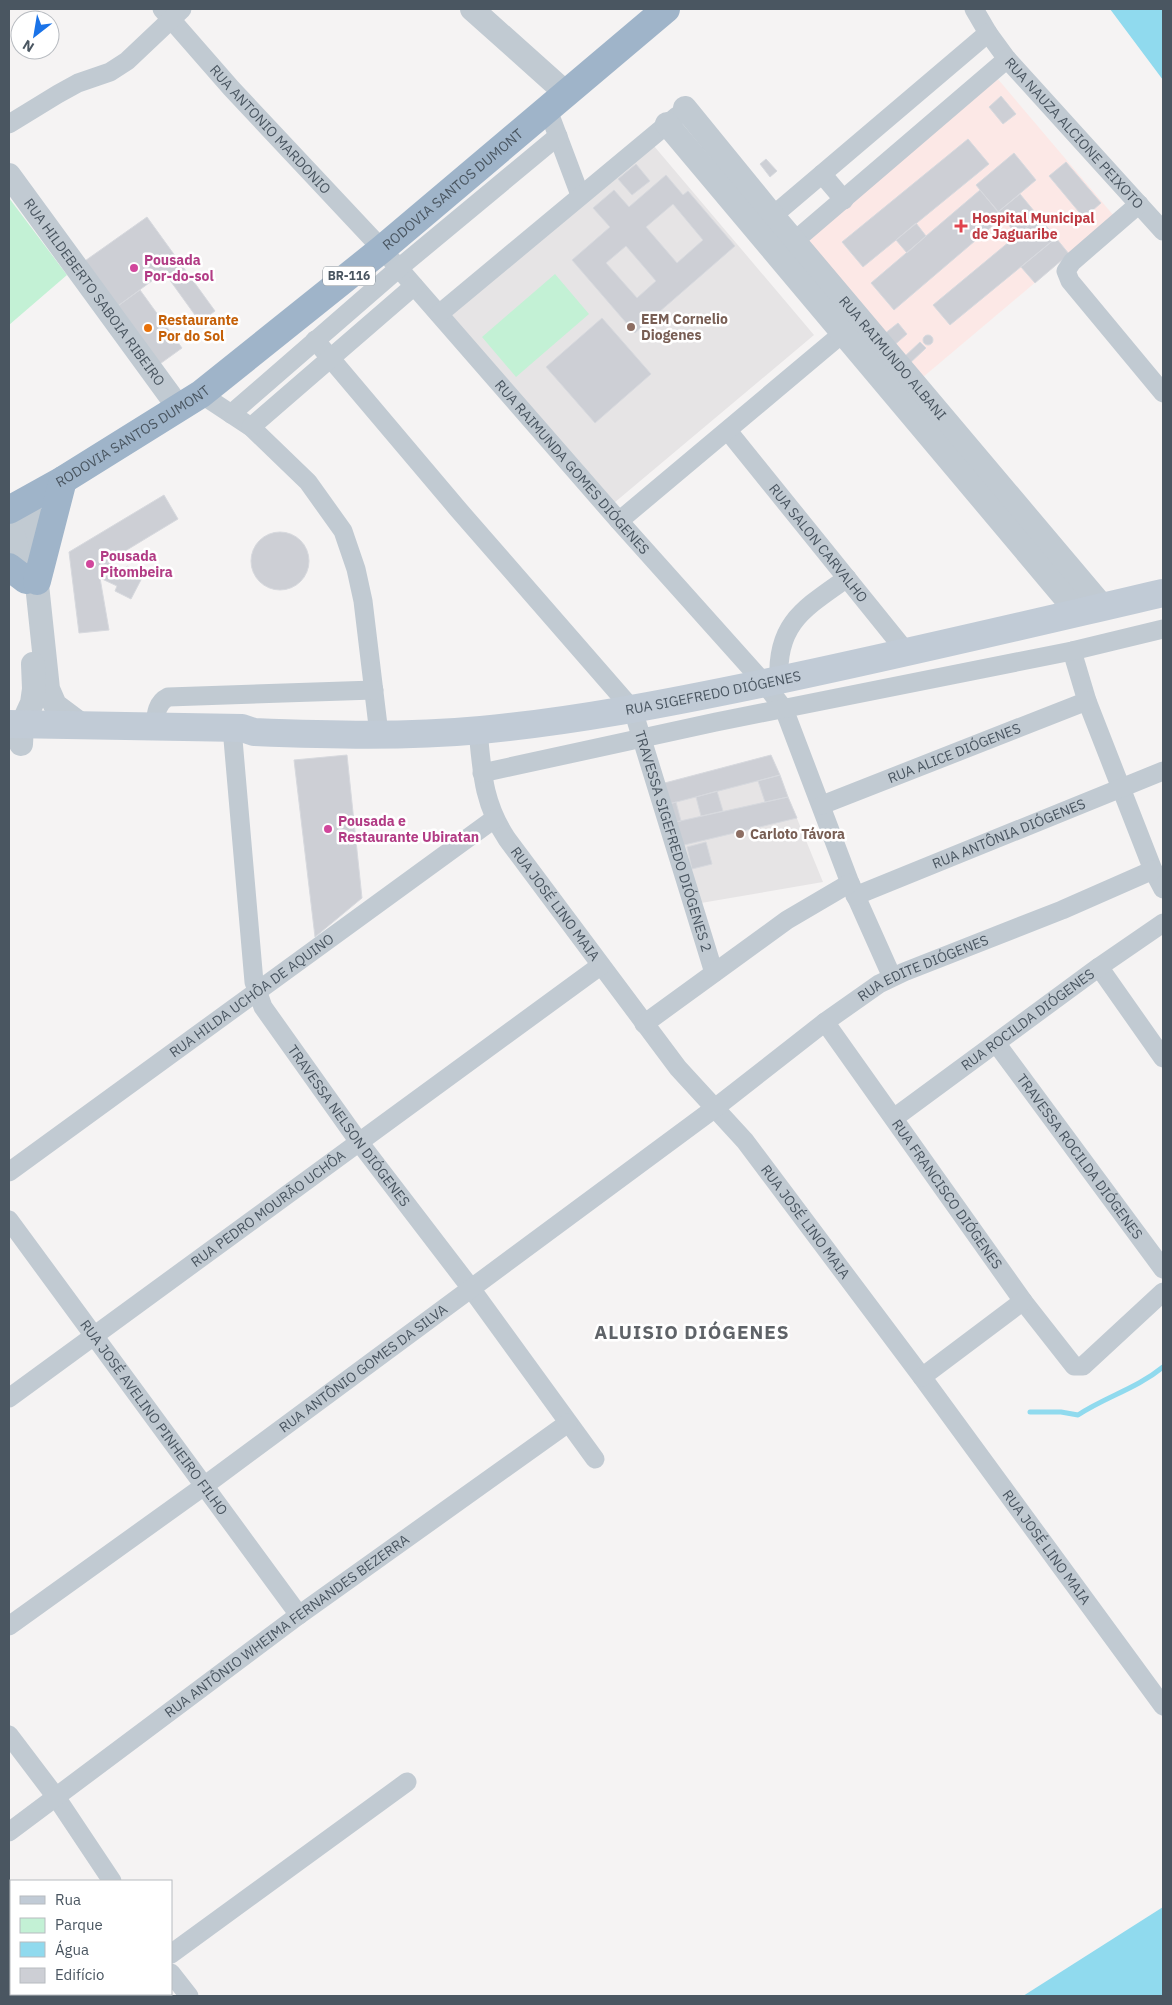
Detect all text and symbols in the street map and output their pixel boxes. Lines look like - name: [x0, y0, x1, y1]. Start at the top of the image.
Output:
- north arrow: [10, 10, 60, 60]
- text: N: [19, 36, 37, 56]
- street label: RUA NAUZA ALCIONE PEIXOTO: [1001, 54, 1147, 213]
- street label: RUA ANTONIO MARDONIO: [206, 61, 335, 198]
- street label: RODOVIA SANTOS DUMONT: [379, 125, 527, 254]
- street label: RUA HILDEBERTO SABOIA RIBEIRO: [20, 195, 169, 390]
- place label: Hospital Municipal de Jaguaribe: [972, 209, 1095, 243]
- marker: Hospital Municipal de Jaguaribe: [954, 219, 968, 233]
- place label: Pousada Por-do-sol: [144, 251, 214, 285]
- marker: Pousada Por-do-sol: [128, 262, 140, 274]
- road number: BR-116: [323, 266, 375, 286]
- street label: RUA RAIMUNDO ALBANI: [835, 292, 950, 424]
- place label: EEM Cornelio Diogenes: [641, 310, 728, 344]
- place label: Restaurante Por do Sol: [158, 311, 239, 345]
- marker: EEM Cornelio Diogenes: [625, 321, 637, 333]
- marker: Restaurante Por do Sol: [142, 322, 154, 334]
- street label: RUA RAIMUNDA GOMES DIÓGENES: [491, 376, 653, 558]
- street label: RODOVIA SANTOS DUMONT: [52, 381, 214, 491]
- street label: RUA SALON CARVALHO: [765, 480, 872, 606]
- place label: Pousada Pitombeira: [100, 547, 173, 581]
- marker: Pousada Pitombeira: [84, 558, 96, 570]
- street label: RUA SIGEFREDO DIÓGENES: [624, 667, 803, 719]
- street label: RUA ALICE DIÓGENES: [885, 719, 1023, 787]
- street label: TRAVESSA SIGEFREDO DIÓGENES 2: [631, 728, 716, 954]
- street label: RUA ANTÔNIA DIÓGENES: [930, 794, 1088, 873]
- place label: Pousada e Restaurante Ubiratan: [338, 812, 479, 846]
- marker: Pousada e Restaurante Ubiratan: [322, 823, 334, 835]
- place label: Carloto Távora: [750, 825, 845, 843]
- marker: Carloto Távora: [734, 828, 746, 840]
- street label: RUA JOSÉ LINO MAIA: [507, 843, 604, 964]
- street label: RUA HILDA UCHÔA DE AQUINO: [166, 930, 337, 1061]
- street label: RUA EDITE DIÓGENES: [854, 931, 991, 1005]
- street label: RUA ROCILDA DIÓGENES: [957, 965, 1098, 1075]
- street label: TRAVESSA NELSON DIÓGENES: [284, 1041, 414, 1210]
- street label: TRAVESSA ROCILDA DIÓGENES: [1013, 1070, 1147, 1243]
- street label: RUA FRANCISCO DIÓGENES: [888, 1116, 1006, 1272]
- street label: RUA PEDRO MOURÃO UCHÔA: [187, 1146, 349, 1271]
- street label: RUA JOSÉ LINO MAIA: [757, 1161, 854, 1282]
- street label: RUA ANTÔNIO GOMES DA SILVA: [275, 1300, 451, 1436]
- street label: RUA JOSÉ AVELINO PINHEIRO FILHO: [76, 1316, 232, 1519]
- district label: ALUISIO DIÓGENES: [594, 1320, 790, 1344]
- street label: RUA JOSÉ LINO MAIA: [999, 1486, 1095, 1608]
- street label: RUA ANTÔNIO WHEIMA FERNANDES BEZERRA: [161, 1530, 413, 1721]
- legend: [10, 1880, 172, 1995]
- text: Rua: [55, 1890, 81, 1909]
- text: Parque: [55, 1915, 103, 1934]
- text: Água: [55, 1940, 89, 1959]
- text: Edifício: [55, 1965, 104, 1984]

